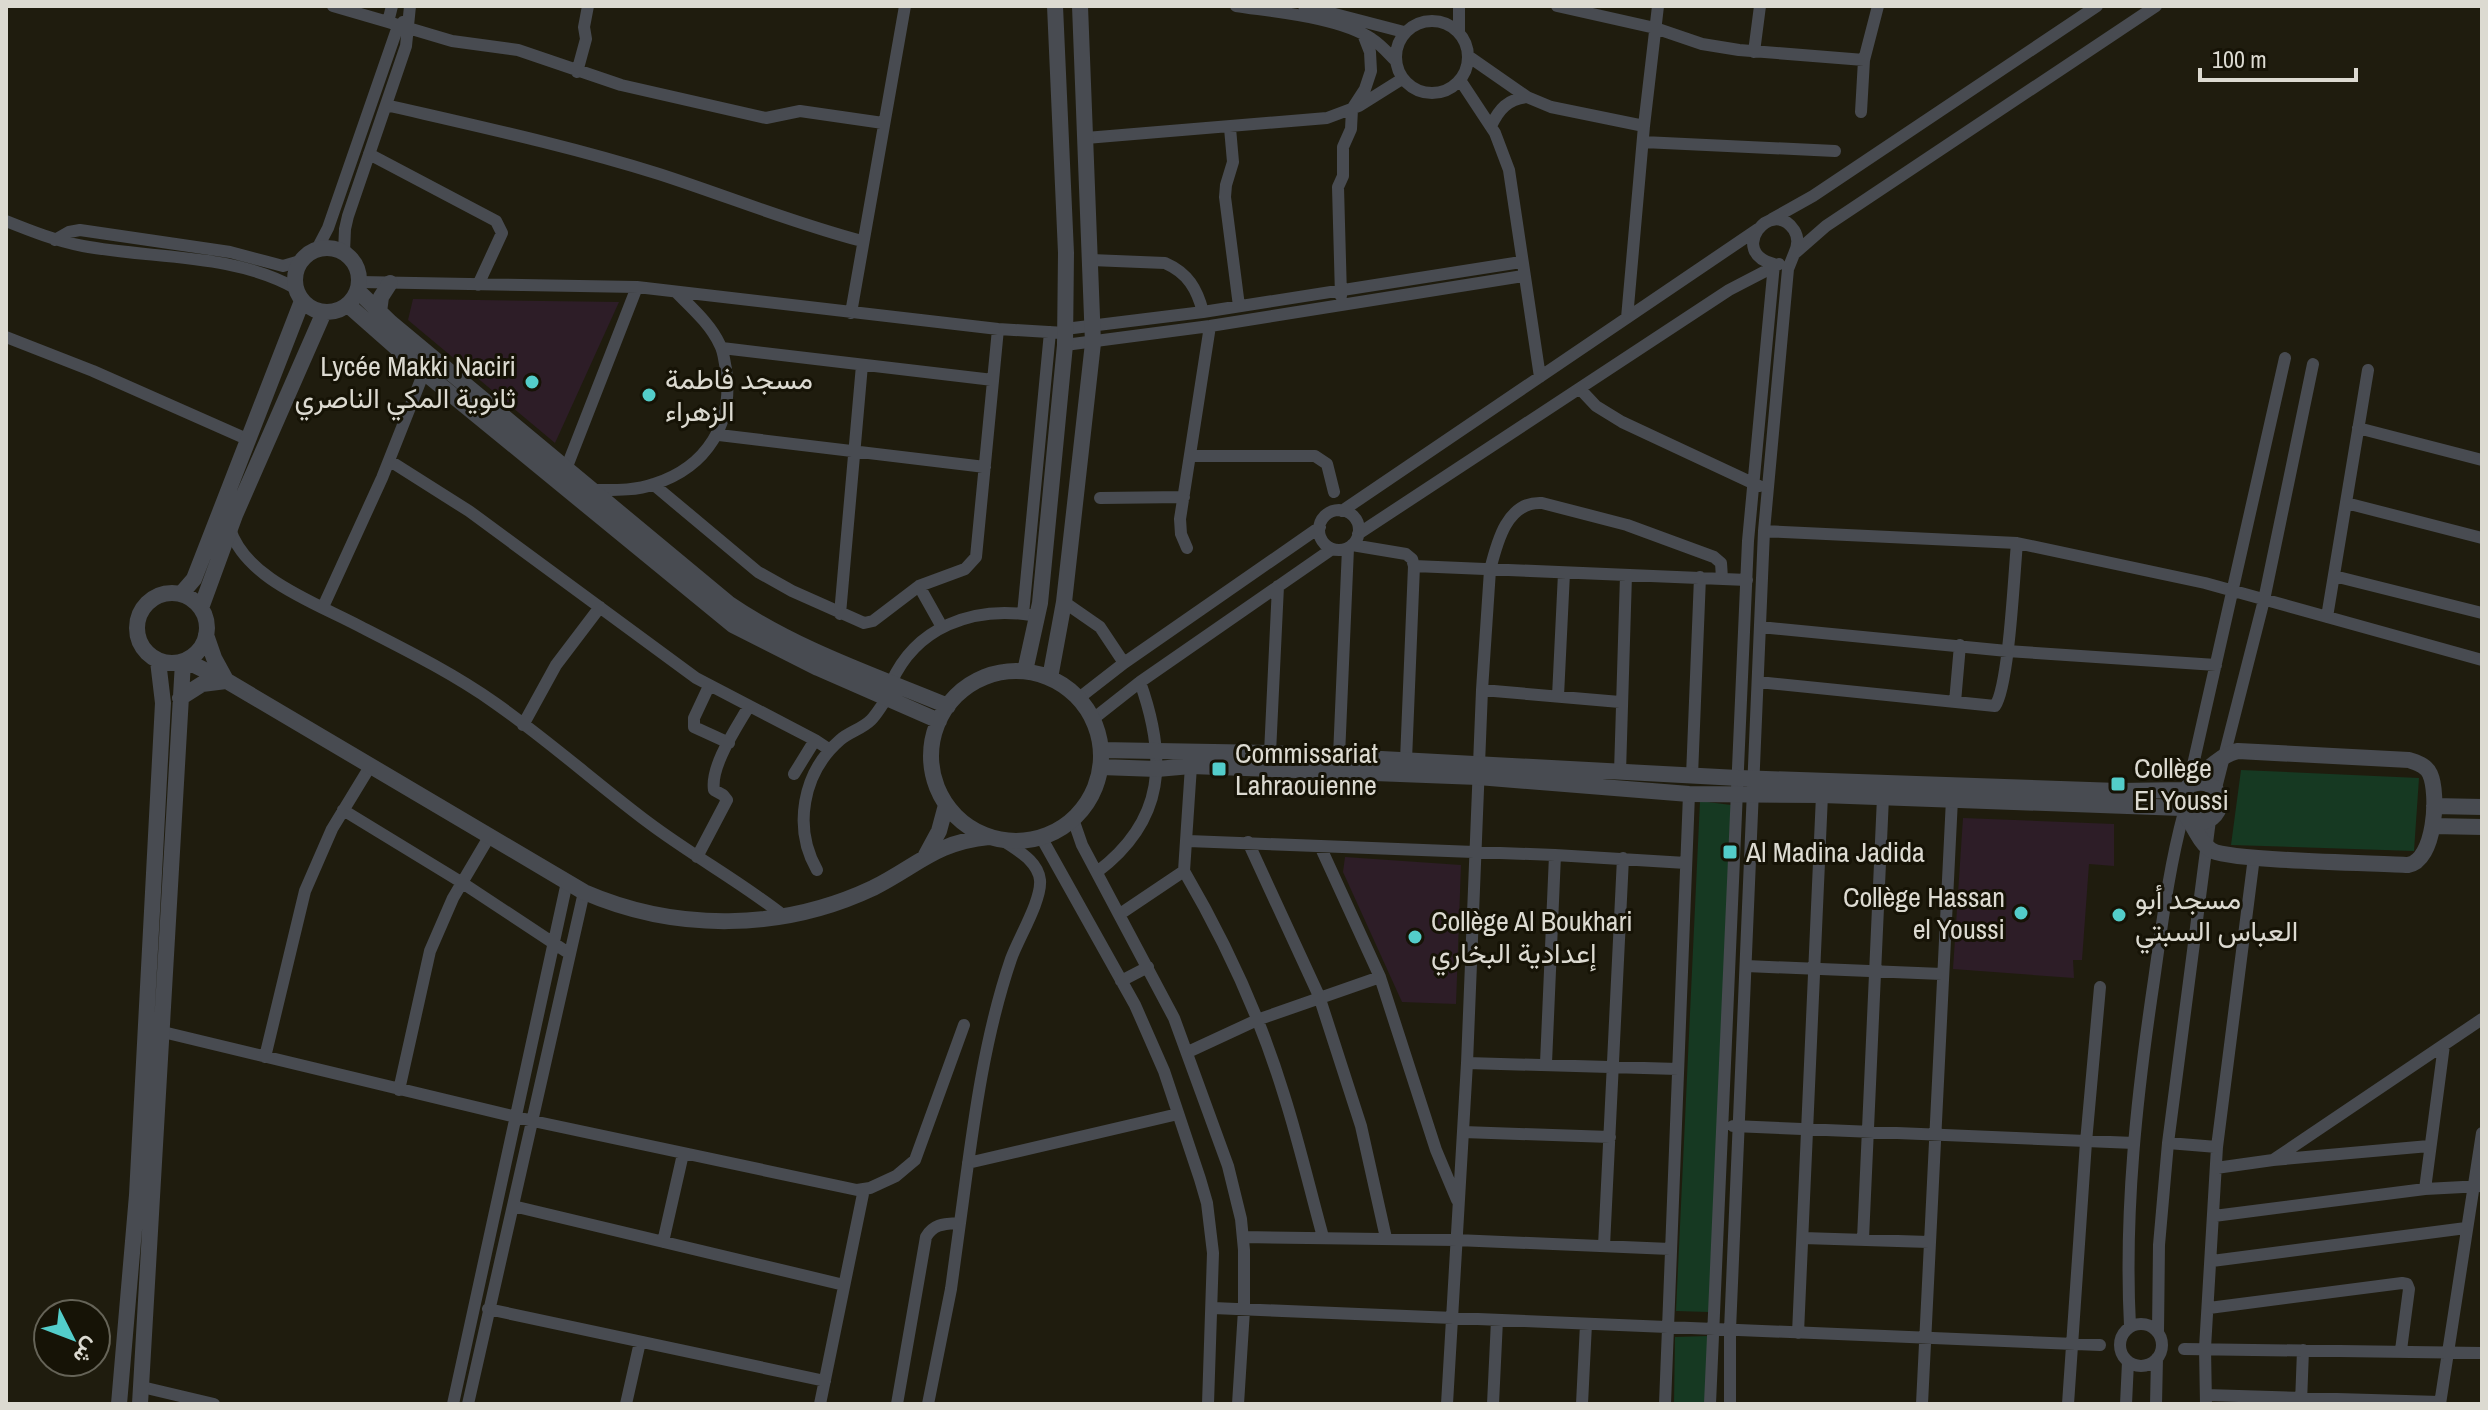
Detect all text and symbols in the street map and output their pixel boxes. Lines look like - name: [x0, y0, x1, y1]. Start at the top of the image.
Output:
- scale bar: [2200, 32, 2356, 82]
- text: 100 m: [2212, 43, 2267, 75]
- place label: Lycée Makki Naciri ثانوية المكي الناصري: [295, 347, 516, 421]
- place label: مسجد فاطمة الزهراء: [665, 360, 813, 430]
- marker: Lycée Makki Naciri ثانوية المكي الناصري: [523, 373, 541, 391]
- marker: مسجد فاطمة الزهراء: [640, 386, 658, 404]
- place label: Commissariat Lahraouienne: [1235, 734, 1378, 804]
- place label: Collège El Youssi: [2134, 749, 2229, 819]
- marker: Commissariat Lahraouienne: [1210, 760, 1228, 778]
- marker: Collège El Youssi: [2109, 775, 2127, 793]
- place label: Al Madina Jadida: [1745, 833, 1925, 871]
- marker: Al Madina Jadida: [1721, 843, 1739, 861]
- place label: Collège Hassan el Youssi: [1843, 878, 2005, 948]
- place label: مسجد أبو العباس السبتي: [2135, 880, 2298, 954]
- place label: Collège Al Boukhari إعدادية البخاري: [1431, 902, 1633, 976]
- marker: Collège Hassan el Youssi: [2012, 904, 2030, 922]
- marker: مسجد أبو العباس السبتي: [2110, 906, 2128, 924]
- marker: Collège Al Boukhari إعدادية البخاري: [1406, 928, 1424, 946]
- north arrow: [32, 1298, 112, 1378]
- text: ش: [67, 1332, 107, 1371]

